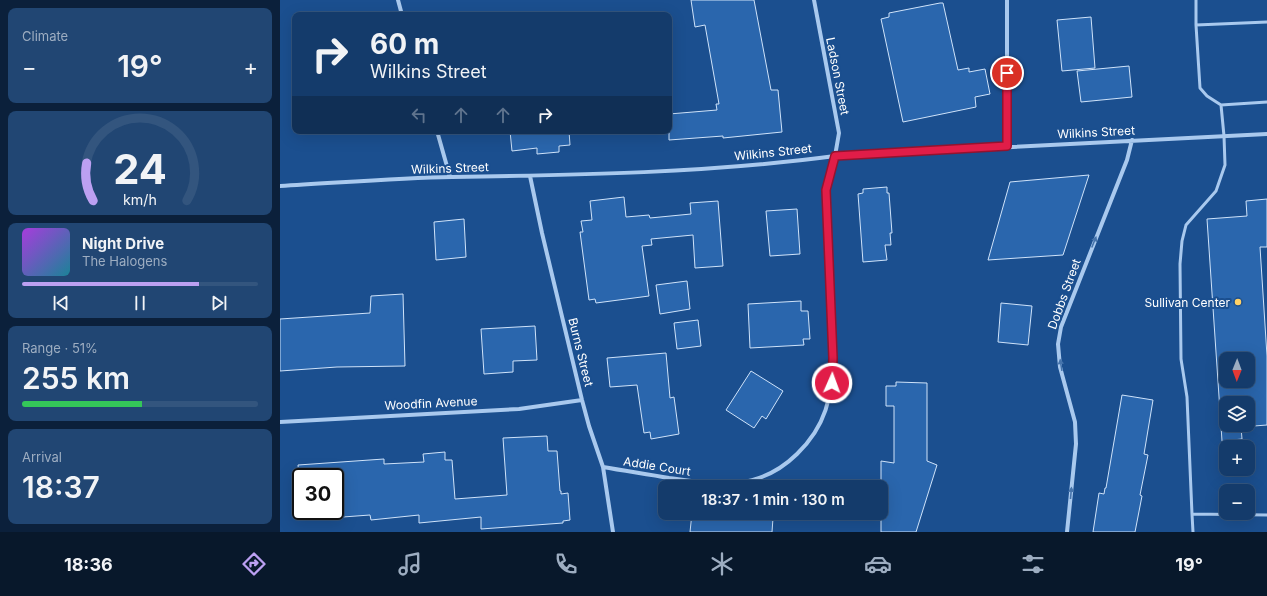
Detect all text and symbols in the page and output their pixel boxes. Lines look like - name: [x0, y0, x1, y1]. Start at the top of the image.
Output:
- text: 60 m: [370, 27, 439, 61]
- text: Climate: [22, 28, 68, 44]
- icon: right: [304, 28, 356, 80]
- street label: Ladson Street: [823, 36, 853, 116]
- text: 19°: [117, 48, 163, 84]
- text: −: [22, 54, 37, 80]
- text: +: [243, 54, 258, 80]
- pin: [990, 56, 1024, 90]
- text: Wilkins Street: [370, 61, 487, 82]
- icon: arrive: [996, 62, 1018, 84]
- icon: left: [408, 104, 430, 126]
- icon: ahead: [450, 104, 472, 126]
- icon: ahead: [492, 104, 514, 126]
- icon: right: [534, 104, 556, 126]
- street label: Wilkins Street: [1057, 122, 1135, 142]
- street label: Wilkins Street: [734, 140, 813, 164]
- text: 24: [113, 144, 167, 194]
- street label: Wilkins Street: [411, 159, 489, 177]
- text: km/h: [123, 191, 157, 208]
- text: Night Drive: [82, 234, 164, 253]
- one-way arrow: [1092, 236, 1098, 248]
- text: The Halogens: [82, 253, 167, 269]
- street label: Dobbs Street: [1044, 257, 1084, 331]
- icon: previous: [50, 292, 72, 314]
- icon: pause: [129, 292, 151, 314]
- icon: next: [208, 292, 230, 314]
- place label: Sullivan Center: [1144, 295, 1230, 310]
- marker: Sullivan Center: [1233, 297, 1243, 307]
- street label: Burns Street: [565, 316, 597, 388]
- text: Range · 51%: [22, 340, 98, 356]
- north arrow: [1219, 352, 1255, 388]
- map controls: [1219, 352, 1255, 520]
- one-way arrow: [1057, 359, 1063, 371]
- text: 255 km: [22, 360, 130, 396]
- position arrow: [811, 362, 853, 404]
- street label: Woodfin Avenue: [384, 393, 478, 413]
- button: layers: [1219, 396, 1255, 432]
- button: +: [1219, 440, 1255, 476]
- text: Arrival: [22, 449, 62, 465]
- street label: Addie Court: [622, 453, 692, 479]
- speed limit sign: 30: [292, 468, 344, 520]
- text: 18:37: [22, 469, 100, 505]
- button: −: [1219, 484, 1255, 520]
- one-way arrow: [1068, 487, 1074, 499]
- text: 18:37 · 1 min · 130 m: [701, 490, 845, 509]
- icon: directions: [240, 550, 268, 578]
- icon: music: [396, 550, 424, 578]
- icon: phone: [552, 550, 580, 578]
- icon: climate: [708, 550, 736, 578]
- icon: car: [864, 550, 892, 578]
- icon: filters: [1019, 550, 1047, 578]
- text: 18:36: [64, 554, 113, 575]
- text: 19°: [1175, 554, 1203, 575]

